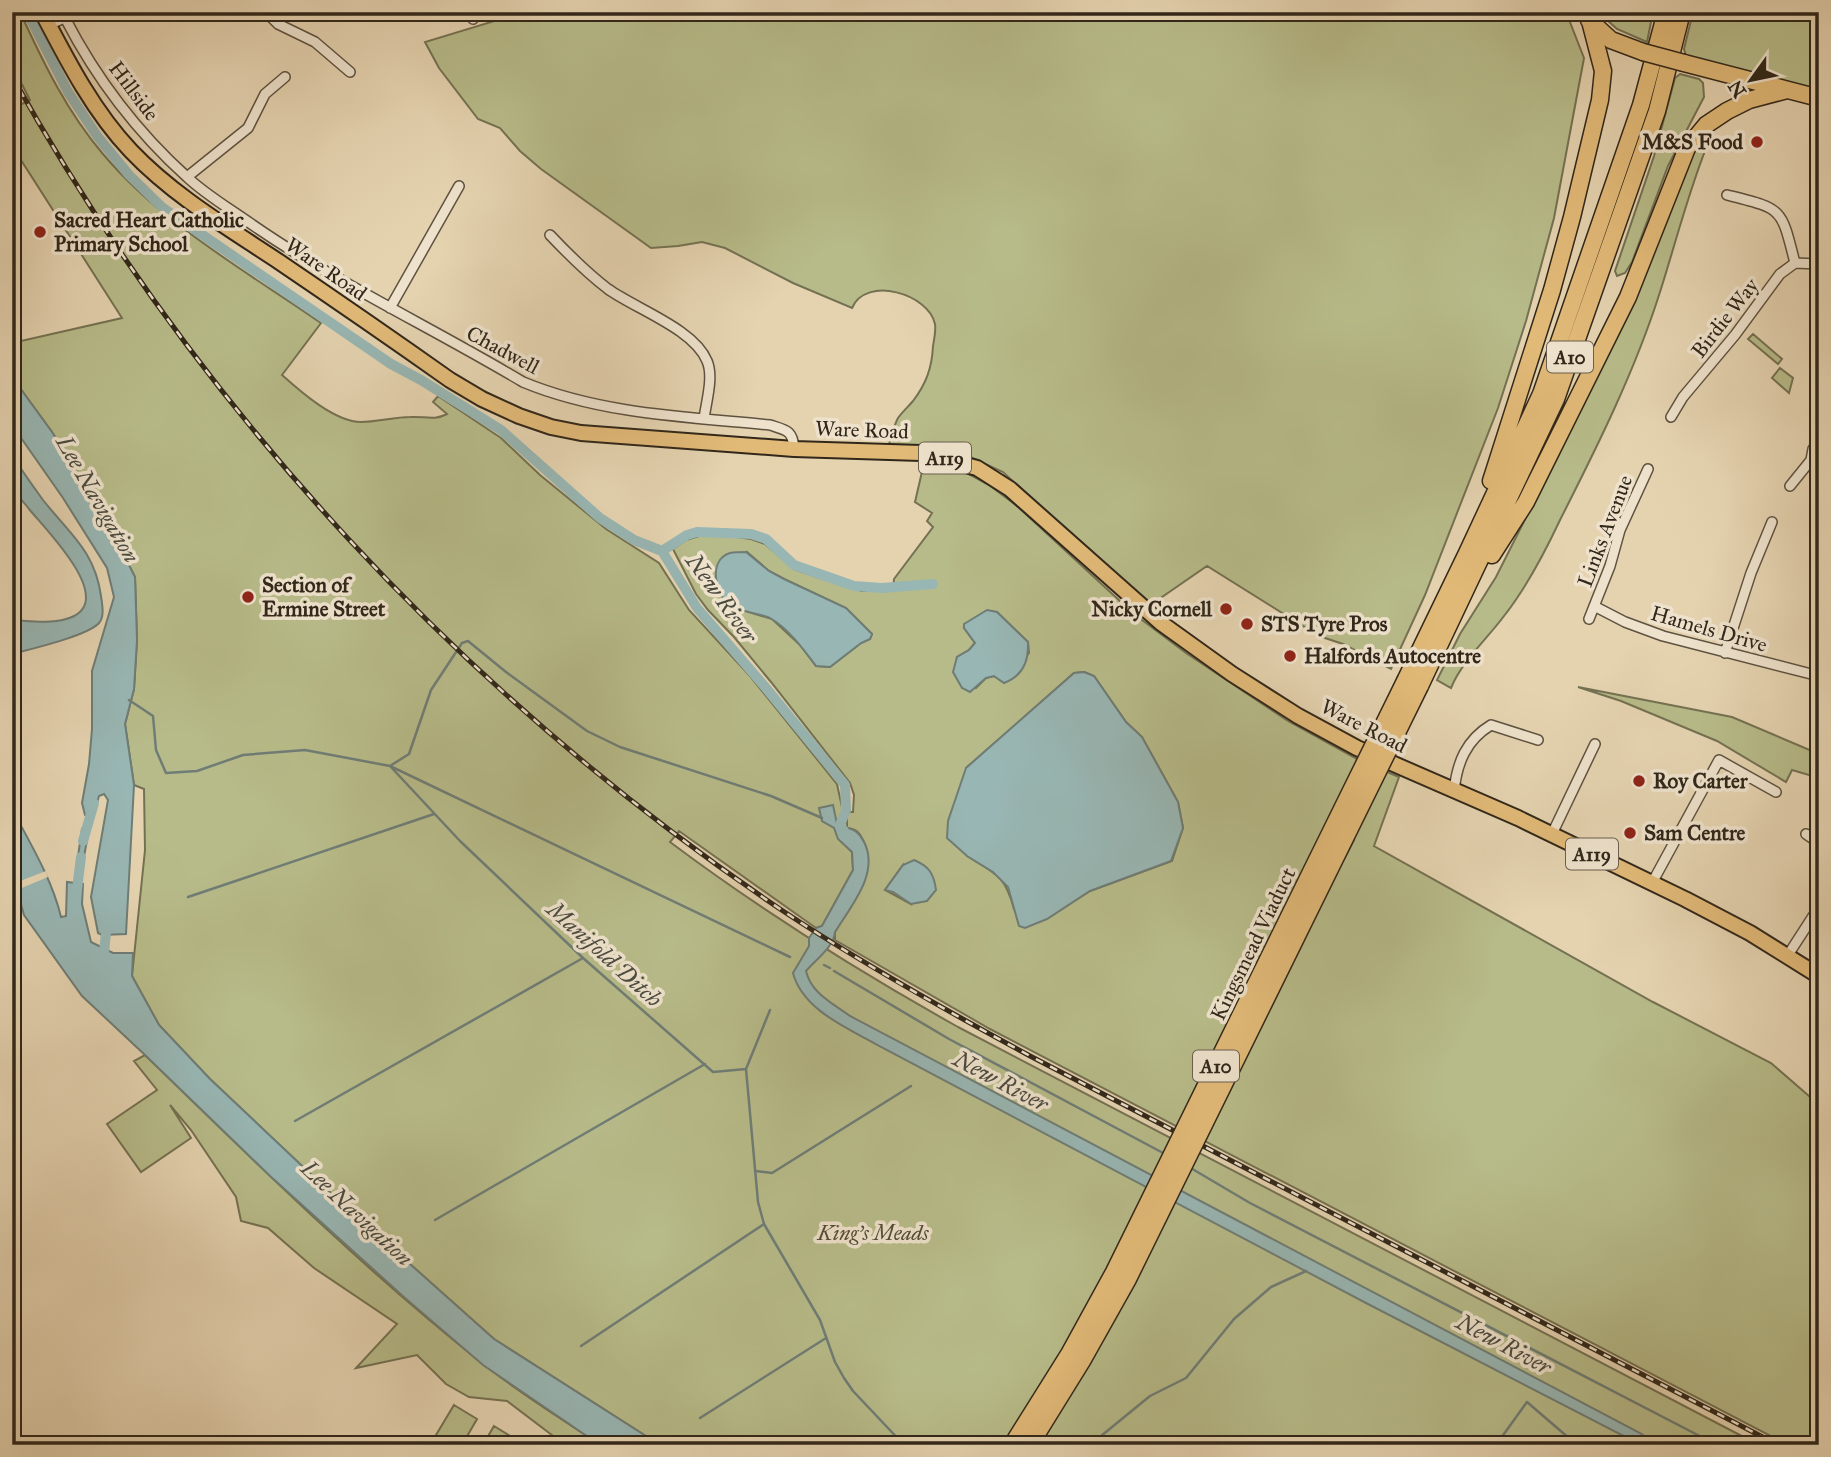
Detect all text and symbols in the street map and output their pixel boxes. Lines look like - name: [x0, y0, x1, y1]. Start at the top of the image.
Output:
- north arrow: [1716, 46, 1786, 116]
- street label: Hillside: [103, 56, 165, 126]
- text: N: [1723, 76, 1751, 102]
- place label: M&S Food: [1642, 129, 1743, 155]
- marker: M&S Food: [1749, 134, 1765, 150]
- place label: Sacred Heart Catholic Primary School: [54, 207, 244, 257]
- marker: Sacred Heart Catholic Primary School: [32, 224, 48, 240]
- street label: Ware Road: [280, 232, 372, 307]
- street label: Birdie Way: [1686, 272, 1765, 363]
- street label: Chadwell: [462, 320, 544, 380]
- road number: A10: [1547, 342, 1593, 372]
- street label: Ware Road: [815, 415, 910, 445]
- water label: Lee Navigation: [50, 429, 146, 568]
- road number: A119: [919, 442, 971, 474]
- street label: Links Avenue: [1572, 471, 1638, 591]
- water label: New River: [679, 546, 765, 649]
- place label: Section of Ermine Street: [262, 572, 386, 622]
- marker: Section of Ermine Street: [240, 589, 256, 605]
- place label: Nicky Cornell: [1091, 596, 1213, 622]
- street label: Hamels Drive: [1648, 600, 1770, 658]
- marker: Nicky Cornell: [1218, 601, 1234, 617]
- place label: STS Tyre Pros: [1261, 611, 1388, 637]
- marker: STS Tyre Pros: [1239, 616, 1255, 632]
- place label: Halfords Autocentre: [1304, 643, 1481, 669]
- marker: Halfords Autocentre: [1282, 648, 1298, 664]
- street label: Ware Road: [1316, 693, 1412, 759]
- place label: Roy Carter: [1653, 768, 1749, 794]
- marker: Roy Carter: [1631, 773, 1647, 789]
- place label: Sam Centre: [1644, 820, 1746, 846]
- marker: Sam Centre: [1622, 825, 1638, 841]
- road number: A119: [1566, 838, 1618, 870]
- street label: Kingsmead Viaduct: [1205, 863, 1302, 1025]
- water label: Manifold Ditch: [540, 894, 668, 1013]
- water label: New River: [947, 1043, 1055, 1118]
- road number: A10: [1193, 1050, 1239, 1082]
- water label: Lee Navigation: [295, 1154, 419, 1272]
- park label: King's Meads: [817, 1220, 929, 1246]
- water label: New River: [1450, 1306, 1558, 1381]

